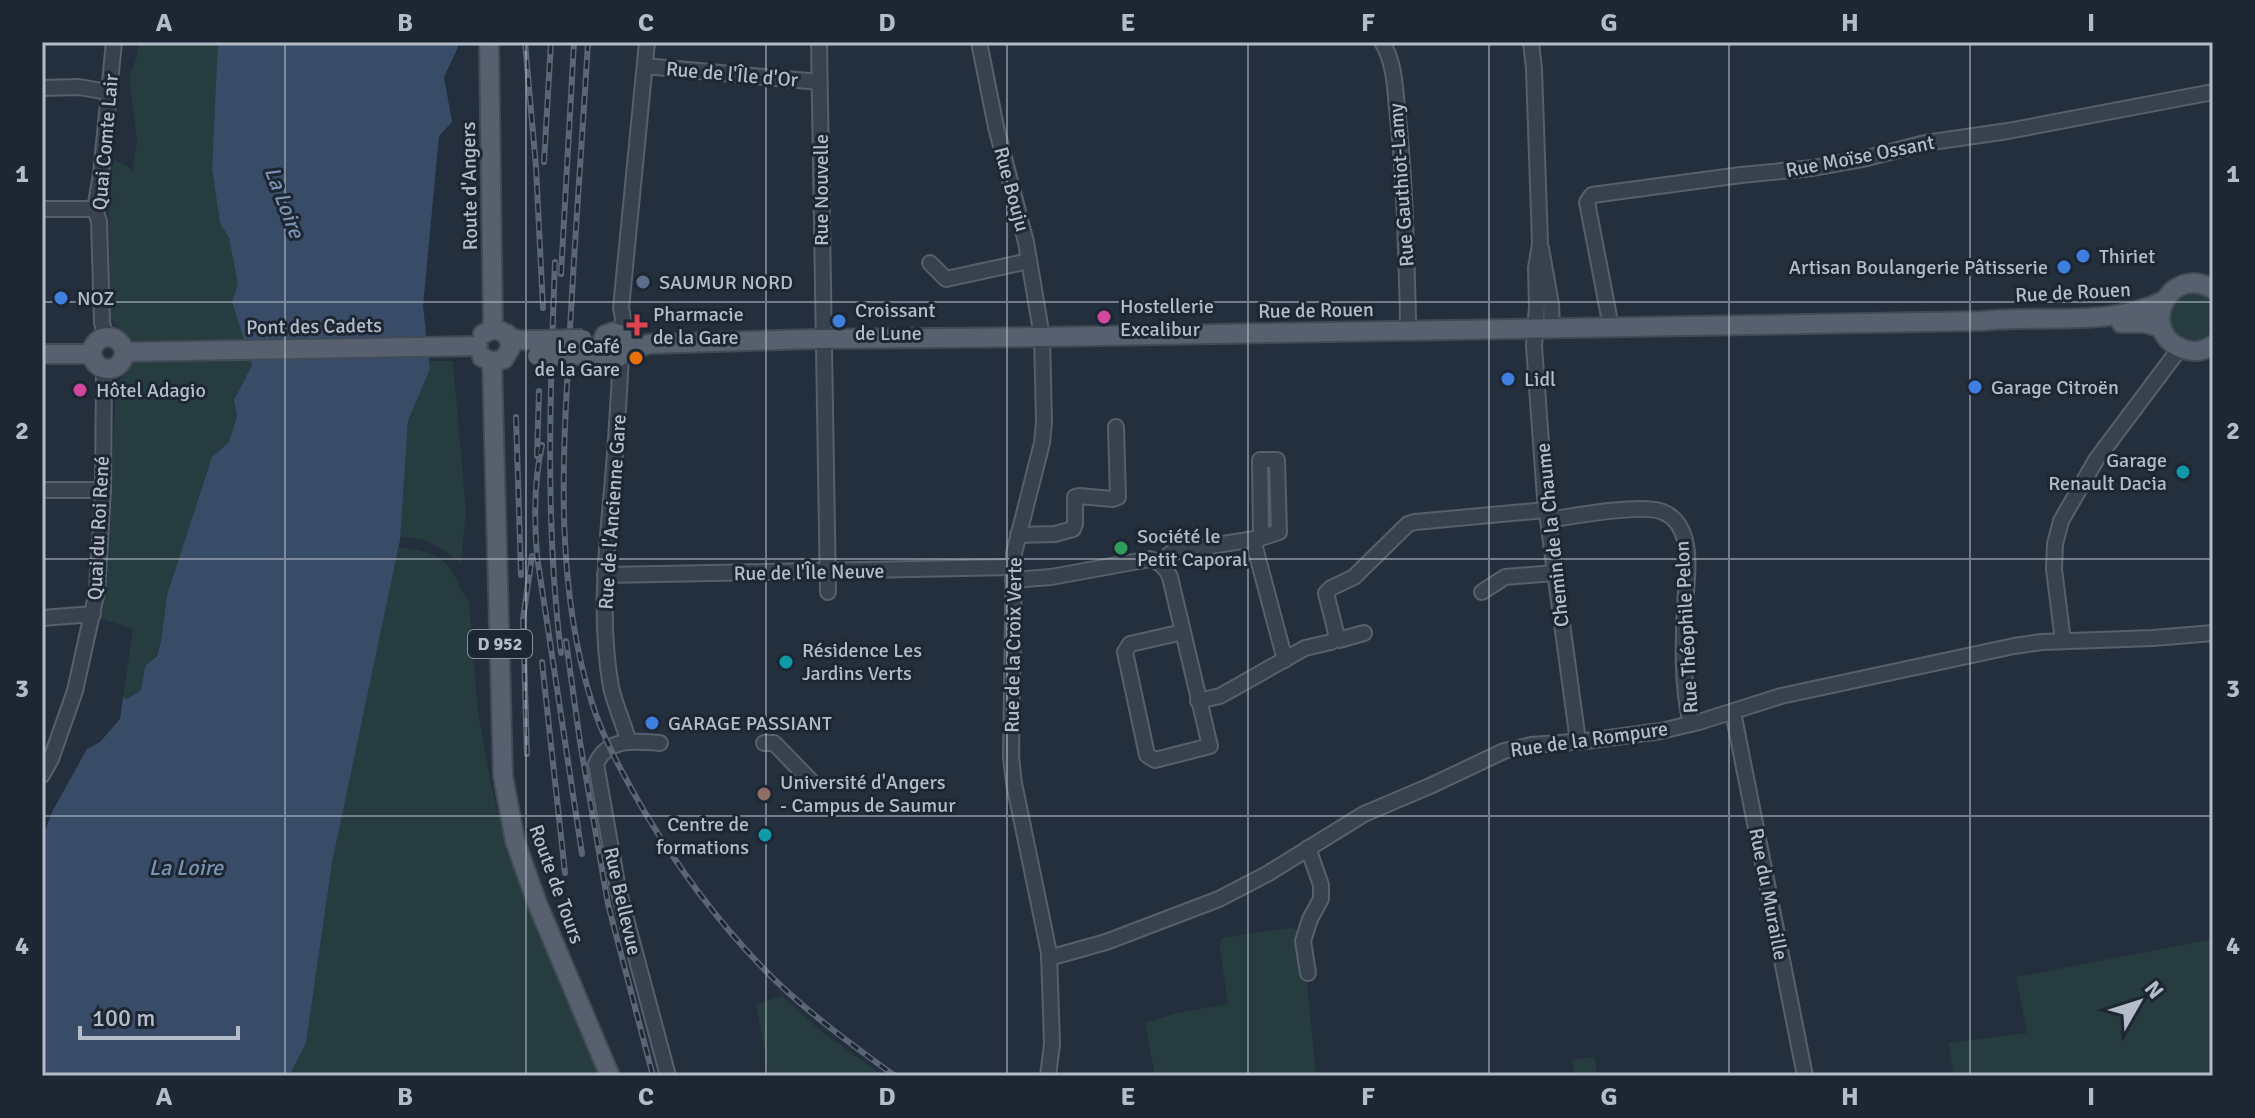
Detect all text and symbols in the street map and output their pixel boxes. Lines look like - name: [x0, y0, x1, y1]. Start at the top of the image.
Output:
- text: A: [156, 7, 173, 39]
- text: B: [397, 7, 413, 39]
- text: C: [638, 7, 654, 39]
- text: D: [878, 7, 896, 39]
- text: E: [1121, 7, 1135, 39]
- text: F: [1361, 7, 1375, 39]
- text: G: [1600, 7, 1618, 39]
- text: H: [1841, 7, 1859, 39]
- text: I: [2087, 7, 2095, 39]
- street label: Rue de l'Île d'Or: [665, 56, 800, 93]
- street label: Quai Comte Lair: [87, 72, 124, 211]
- street label: Rue Gauthiot-Lamy: [1383, 102, 1420, 267]
- street label: Route d'Angers: [456, 121, 483, 251]
- street label: Rue Moïse Ossant: [1784, 130, 1936, 183]
- street label: Rue Nouvelle: [809, 134, 834, 246]
- street label: Rue Bouju: [988, 144, 1035, 234]
- text: 1: [15, 158, 29, 190]
- text: 1: [2226, 158, 2240, 190]
- water label: La Loire: [259, 163, 311, 243]
- place label: Thiriet: [2099, 244, 2155, 269]
- marker: Thiriet: [2074, 247, 2092, 265]
- place label: Artisan Boulangerie Pâtisserie: [1789, 255, 2048, 280]
- marker: Artisan Boulangerie Pâtisserie: [2055, 258, 2073, 276]
- place label: SAUMUR NORD: [659, 270, 793, 295]
- marker: SAUMUR NORD: [634, 273, 652, 291]
- street label: Rue de Rouen: [2015, 277, 2132, 308]
- place label: NOZ: [77, 286, 115, 311]
- marker: NOZ: [52, 289, 70, 307]
- place label: Hostellerie Excalibur: [1120, 294, 1214, 342]
- street label: Rue de Rouen: [1258, 297, 1374, 324]
- place label: Croissant de Lune: [855, 298, 935, 346]
- place label: Pharmacie de la Gare: [653, 302, 744, 350]
- marker: Hostellerie Excalibur: [1095, 308, 1113, 326]
- marker: Croissant de Lune: [830, 312, 848, 330]
- street label: Pont des Cadets: [246, 313, 382, 340]
- marker: Pharmacie de la Gare: [628, 316, 646, 334]
- place label: Le Café de la Gare: [535, 334, 620, 382]
- marker: Le Café de la Gare: [627, 349, 645, 367]
- place label: Lidl: [1524, 367, 1556, 392]
- marker: Lidl: [1499, 370, 1517, 388]
- place label: Garage Citroën: [1991, 375, 2119, 400]
- place label: Hôtel Adagio: [96, 378, 206, 403]
- marker: Garage Citroën: [1966, 378, 1984, 396]
- marker: Hôtel Adagio: [71, 381, 89, 399]
- street label: Rue de l'Ancienne Gare: [593, 414, 632, 611]
- text: 2: [15, 415, 29, 447]
- text: 2: [2226, 415, 2240, 447]
- street label: Chemin de la Chaume: [1530, 442, 1575, 628]
- place label: Garage Renault Dacia: [2048, 448, 2167, 496]
- street label: Quai du Roi René: [82, 455, 115, 601]
- marker: Garage Renault Dacia: [2174, 463, 2192, 481]
- place label: Société le Petit Caporal: [1137, 524, 1248, 572]
- marker: Société le Petit Caporal: [1112, 539, 1130, 557]
- street label: Rue Théophile Pelon: [1669, 540, 1704, 714]
- street label: Rue de la Croix Verte: [999, 557, 1028, 733]
- street label: Rue de l'Île Neuve: [734, 559, 885, 586]
- road number: D 952: [468, 630, 532, 658]
- place label: Résidence Les Jardins Verts: [802, 638, 922, 686]
- marker: Résidence Les Jardins Verts: [777, 653, 795, 671]
- text: 3: [15, 673, 29, 705]
- text: 3: [2226, 673, 2240, 705]
- place label: GARAGE PASSIANT: [668, 711, 832, 736]
- marker: GARAGE PASSIANT: [643, 714, 661, 732]
- street label: Rue de la Rompure: [1509, 716, 1670, 763]
- place label: Université d'Angers - Campus de Saumur: [780, 770, 956, 818]
- marker: Université d'Angers - Campus de Saumur: [755, 785, 773, 803]
- place label: Centre de formations: [656, 812, 749, 860]
- street label: Route de Tours: [523, 821, 590, 947]
- marker: Centre de formations: [756, 826, 774, 844]
- street label: Rue du Muraille: [1743, 826, 1794, 962]
- street label: Rue Bellevue: [598, 845, 647, 958]
- water label: La Loire: [149, 854, 224, 881]
- text: 4: [15, 930, 29, 962]
- text: 4: [2226, 930, 2240, 962]
- north arrow: [2099, 962, 2179, 1042]
- text: N: [2139, 975, 2169, 1004]
- scale bar: [80, 990, 238, 1040]
- text: 100 m: [92, 1003, 155, 1033]
- text: A: [156, 1081, 173, 1113]
- text: B: [397, 1081, 413, 1113]
- text: C: [638, 1081, 654, 1113]
- text: D: [878, 1081, 896, 1113]
- text: E: [1121, 1081, 1135, 1113]
- text: F: [1361, 1081, 1375, 1113]
- text: G: [1600, 1081, 1618, 1113]
- text: H: [1841, 1081, 1859, 1113]
- text: I: [2087, 1081, 2095, 1113]

